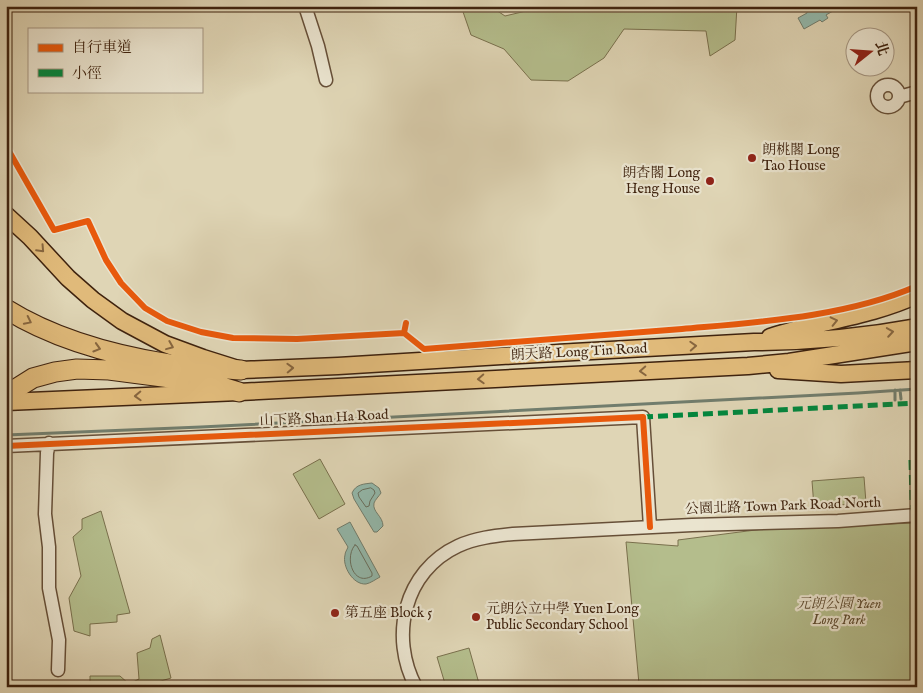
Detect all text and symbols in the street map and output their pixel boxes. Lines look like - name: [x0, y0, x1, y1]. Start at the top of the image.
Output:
- legend: [28, 28, 202, 92]
- north arrow: [846, 28, 896, 78]
- text: 自行車道: [72, 38, 132, 57]
- text: 北: [871, 39, 892, 58]
- text: 小徑: [72, 64, 102, 83]
- place label: 朗桃閣 Long Tao House: [762, 141, 840, 175]
- marker: 朗桃閣 Long Tao House: [746, 152, 758, 164]
- place label: 朗杏閣 Long Heng House: [622, 164, 701, 198]
- marker: 朗杏閣 Long Heng House: [704, 175, 716, 187]
- one-way arrow: [35, 243, 44, 252]
- one-way arrow: [23, 315, 32, 325]
- one-way arrow: [830, 316, 839, 327]
- one-way arrow: [885, 327, 894, 337]
- one-way arrow: [165, 339, 174, 350]
- street label: 朗天路 Long Tin Road: [510, 339, 648, 365]
- one-way arrow: [690, 340, 698, 351]
- one-way arrow: [92, 342, 100, 352]
- one-way arrow: [286, 363, 294, 374]
- one-way arrow: [639, 365, 647, 376]
- one-way arrow: [477, 374, 485, 385]
- one-way arrow: [133, 391, 141, 402]
- street label: 山下路 Shan Ha Road: [259, 406, 389, 430]
- street label: 公園北路 Town Park Road North: [685, 494, 882, 518]
- park label: 元朗公園 Yuen Long Park: [797, 595, 881, 630]
- place label: 元朗公立中學 Yuen Long Public Secondary School: [486, 600, 639, 634]
- place label: 第五座 Block 5: [345, 604, 432, 622]
- marker: 第五座 Block 5: [329, 607, 341, 619]
- marker: 元朗公立中學 Yuen Long Public Secondary School: [470, 611, 482, 623]

